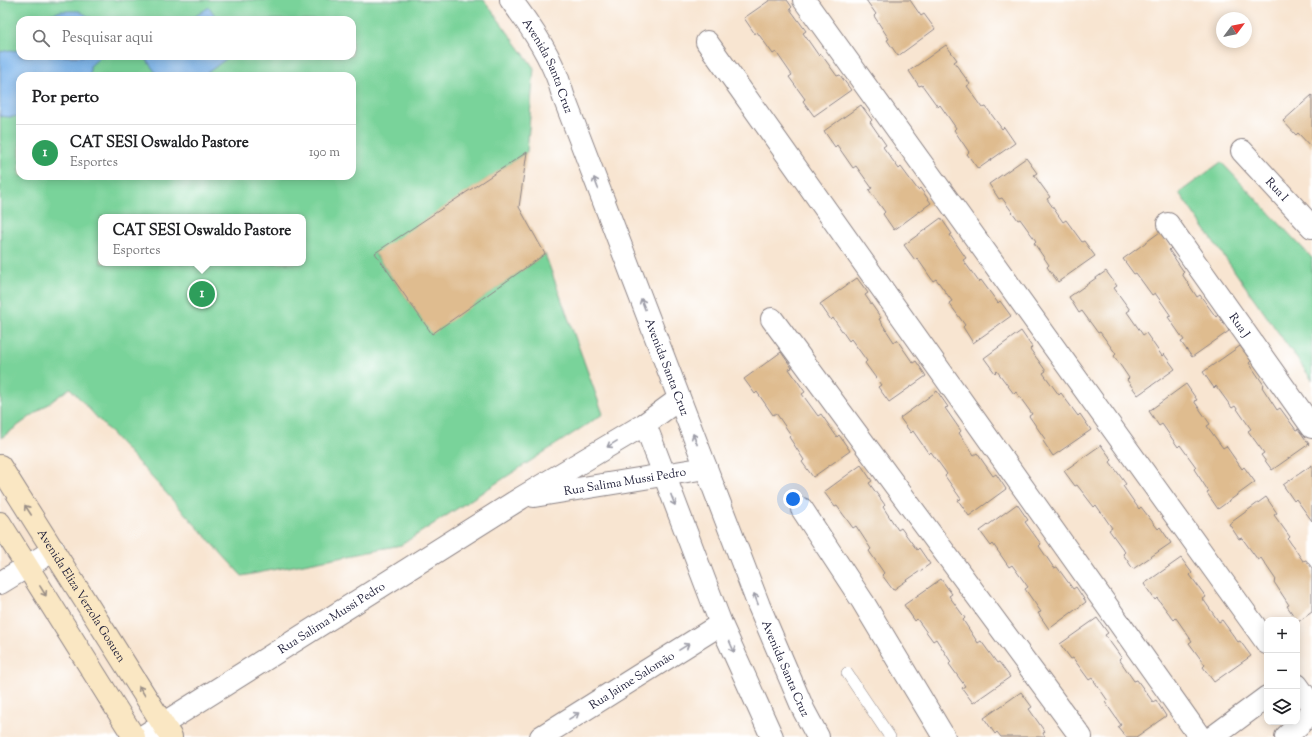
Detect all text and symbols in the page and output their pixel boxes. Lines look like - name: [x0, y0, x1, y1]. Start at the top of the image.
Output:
- north arrow: [1216, 12, 1252, 48]
- street label: Avenida Santa Cruz: [517, 15, 577, 117]
- search box: [16, 16, 356, 60]
- icon: search: [30, 27, 52, 49]
- text: Pesquisar aqui: [62, 28, 153, 49]
- text: Por perto: [32, 86, 99, 110]
- text: CAT SESI Oswaldo Pastore: [70, 133, 249, 154]
- text: 1: [43, 144, 47, 162]
- text: 190 m: [309, 144, 340, 162]
- text: Esportes: [70, 154, 118, 172]
- street label: Rua I: [1261, 174, 1292, 206]
- one-way arrow: [592, 178, 600, 190]
- popup: [98, 214, 306, 266]
- text: CAT SESI Oswaldo Pastore: [113, 221, 291, 242]
- text: Esportes: [113, 242, 160, 260]
- pin: 1: [189, 279, 215, 309]
- one-way arrow: [638, 299, 646, 311]
- street label: Rua J: [1224, 310, 1254, 342]
- street label: Avenida Santa Cruz: [639, 316, 693, 419]
- one-way arrow: [690, 433, 698, 445]
- one-way arrow: [606, 441, 618, 449]
- street label: Rua Salima Mussi Pedro: [562, 463, 688, 501]
- your location: [783, 489, 803, 509]
- one-way arrow: [670, 494, 678, 506]
- one-way arrow: [24, 505, 32, 516]
- street label: Avenida Eliza Verzola Gosuen: [32, 526, 130, 666]
- street label: Rua Salima Mussi Pedro: [275, 578, 389, 659]
- one-way arrow: [39, 585, 47, 596]
- one-way arrow: [752, 594, 760, 606]
- map controls: [1264, 617, 1300, 725]
- button: +: [1264, 617, 1300, 653]
- street label: Avenida Santa Cruz: [756, 618, 814, 721]
- one-way arrow: [728, 641, 736, 653]
- one-way arrow: [678, 643, 689, 651]
- street label: Rua Jaime Salomão: [586, 647, 679, 715]
- button: −: [1264, 653, 1300, 689]
- one-way arrow: [138, 686, 146, 697]
- button: layers: [1264, 689, 1300, 725]
- one-way arrow: [568, 712, 579, 720]

